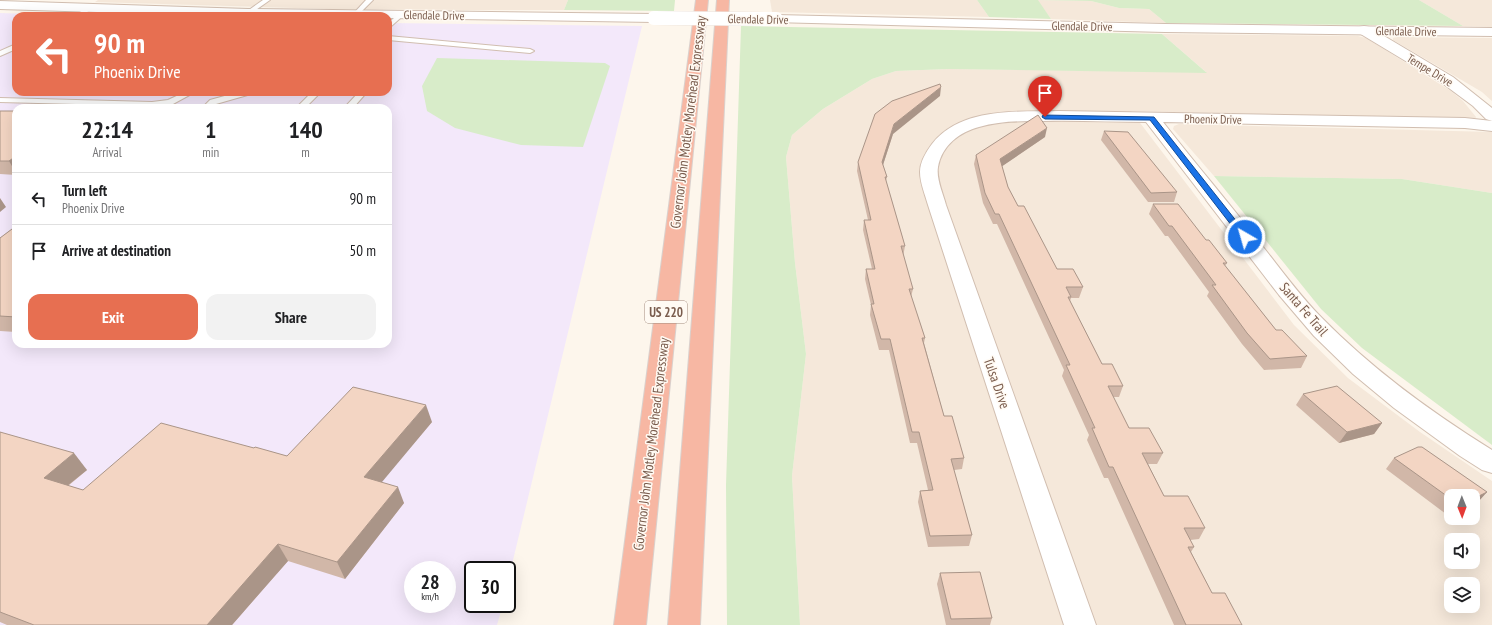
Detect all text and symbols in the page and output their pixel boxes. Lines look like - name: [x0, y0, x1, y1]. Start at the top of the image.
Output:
- street label: Glendale Drive: [403, 7, 465, 23]
- street label: Glendale Drive: [727, 11, 789, 27]
- street label: Governor John Motley Morehead Expressway: [666, 14, 710, 229]
- street label: Glendale Drive: [1051, 18, 1113, 34]
- street label: Glendale Drive: [1375, 23, 1437, 39]
- text: 90 m: [94, 24, 145, 61]
- icon: left: [28, 28, 80, 80]
- street label: Tempe Drive: [1404, 50, 1456, 90]
- text: Phoenix Drive: [94, 60, 181, 83]
- pin: [1028, 76, 1062, 117]
- icon: arrive: [1034, 82, 1056, 104]
- street label: Phoenix Drive: [1184, 111, 1242, 127]
- text: 22:14: [81, 114, 133, 145]
- text: 1: [205, 114, 216, 145]
- text: 140: [288, 114, 323, 145]
- text: Arrival: [92, 144, 122, 161]
- text: min: [202, 144, 219, 161]
- text: m: [301, 144, 310, 161]
- text: Turn left: [62, 181, 107, 200]
- icon: left: [28, 188, 50, 210]
- text: 90 m: [350, 189, 376, 208]
- text: Phoenix Drive: [62, 200, 125, 217]
- position arrow: [1224, 216, 1266, 258]
- icon: arrive: [28, 240, 50, 262]
- text: Arrive at destination: [62, 241, 171, 260]
- text: 50 m: [350, 241, 376, 260]
- street label: Santa Fe Trail: [1276, 279, 1333, 340]
- button: Exit: [28, 294, 198, 340]
- button: Share: [206, 294, 376, 340]
- road number: US 220: [645, 301, 687, 323]
- street label: Governor John Motley Morehead Expressway: [629, 336, 673, 551]
- street label: Tulsa Drive: [980, 355, 1014, 411]
- north arrow: [1444, 489, 1480, 525]
- map controls: [1444, 489, 1480, 613]
- button: sound: [1444, 533, 1480, 569]
- speed limit sign: 30: [464, 561, 516, 613]
- text: 28: [420, 569, 440, 595]
- button: layers: [1444, 577, 1480, 613]
- text: km/h: [421, 590, 439, 603]

